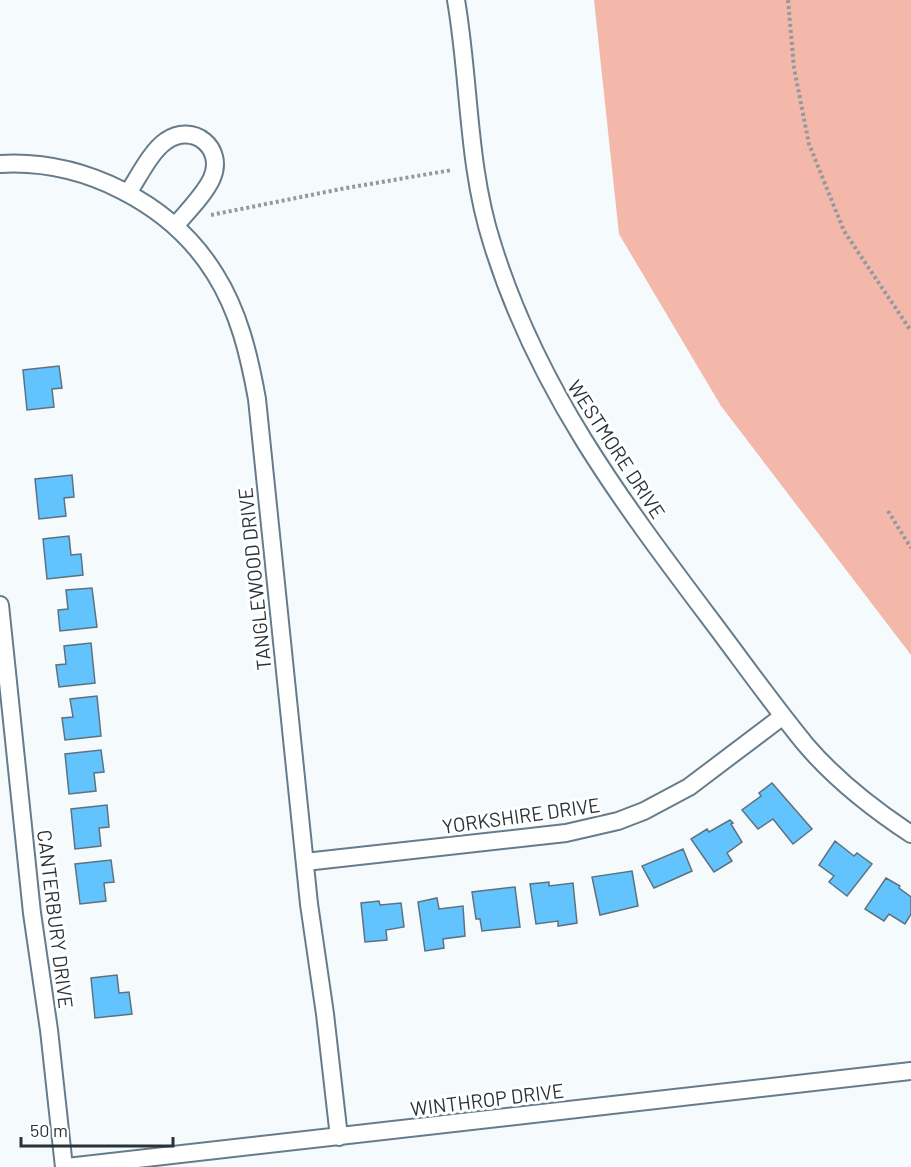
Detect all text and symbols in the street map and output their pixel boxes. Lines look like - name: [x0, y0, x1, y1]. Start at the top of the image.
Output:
- street label: WESTMORE DRIVE: [563, 375, 671, 523]
- street label: TANGLEWOOD DRIVE: [232, 486, 276, 672]
- street label: YORKSHIRE DRIVE: [441, 792, 601, 838]
- street label: CANTERBURY DRIVE: [33, 828, 79, 1010]
- street label: WINTHROP DRIVE: [409, 1078, 565, 1120]
- scale bar: [21, 1110, 172, 1148]
- text: 50 m: [30, 1119, 68, 1141]

